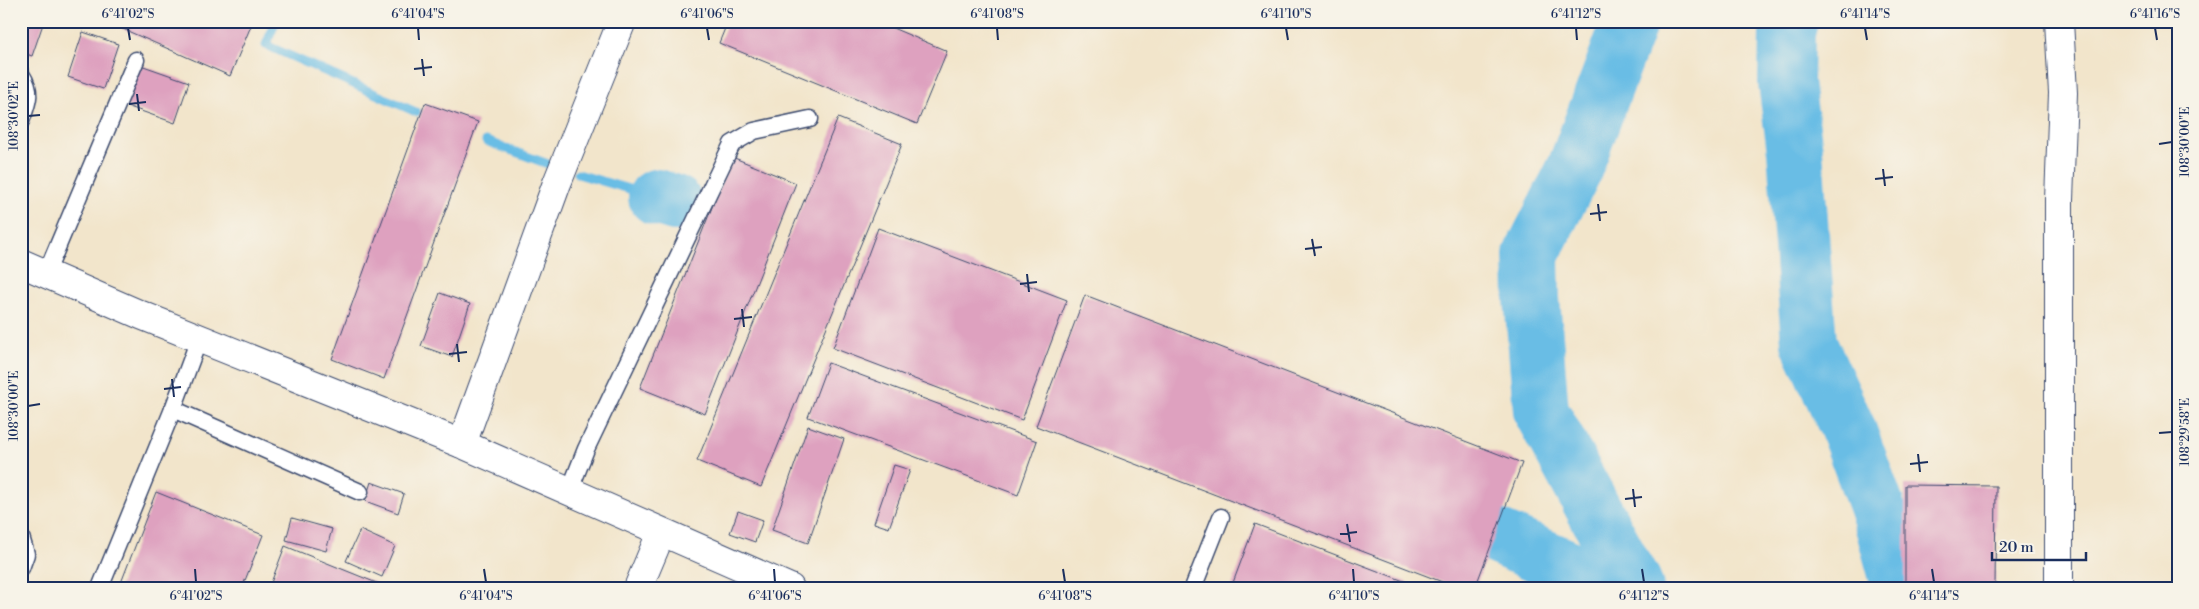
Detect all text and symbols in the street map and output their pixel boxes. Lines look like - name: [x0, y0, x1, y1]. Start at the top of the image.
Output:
- text: 6°41'02"S: [102, 7, 155, 22]
- text: 6°41'04"S: [391, 7, 445, 22]
- text: 6°41'06"S: [680, 7, 734, 22]
- text: 6°41'08"S: [970, 7, 1024, 22]
- text: 6°41'10"S: [1260, 7, 1312, 22]
- text: 6°41'12"S: [1551, 7, 1601, 22]
- text: 6°41'14"S: [1840, 7, 1890, 22]
- text: 6°41'16"S: [2130, 7, 2180, 22]
- text: 108°30'02"E: [7, 81, 22, 151]
- text: 108°30'00"E: [2178, 107, 2193, 177]
- text: 108°30'00"E: [7, 371, 22, 441]
- text: 108°29'58"E: [2178, 398, 2193, 466]
- scale bar: [1992, 529, 2085, 561]
- text: 20 m: [1999, 538, 2034, 557]
- text: 6°41'02"S: [170, 589, 223, 604]
- text: 6°41'04"S: [459, 589, 513, 604]
- text: 6°41'06"S: [748, 589, 802, 604]
- text: 6°41'08"S: [1038, 589, 1092, 604]
- text: 6°41'10"S: [1328, 589, 1380, 604]
- text: 6°41'12"S: [1619, 589, 1669, 604]
- text: 6°41'14"S: [1909, 589, 1959, 604]

